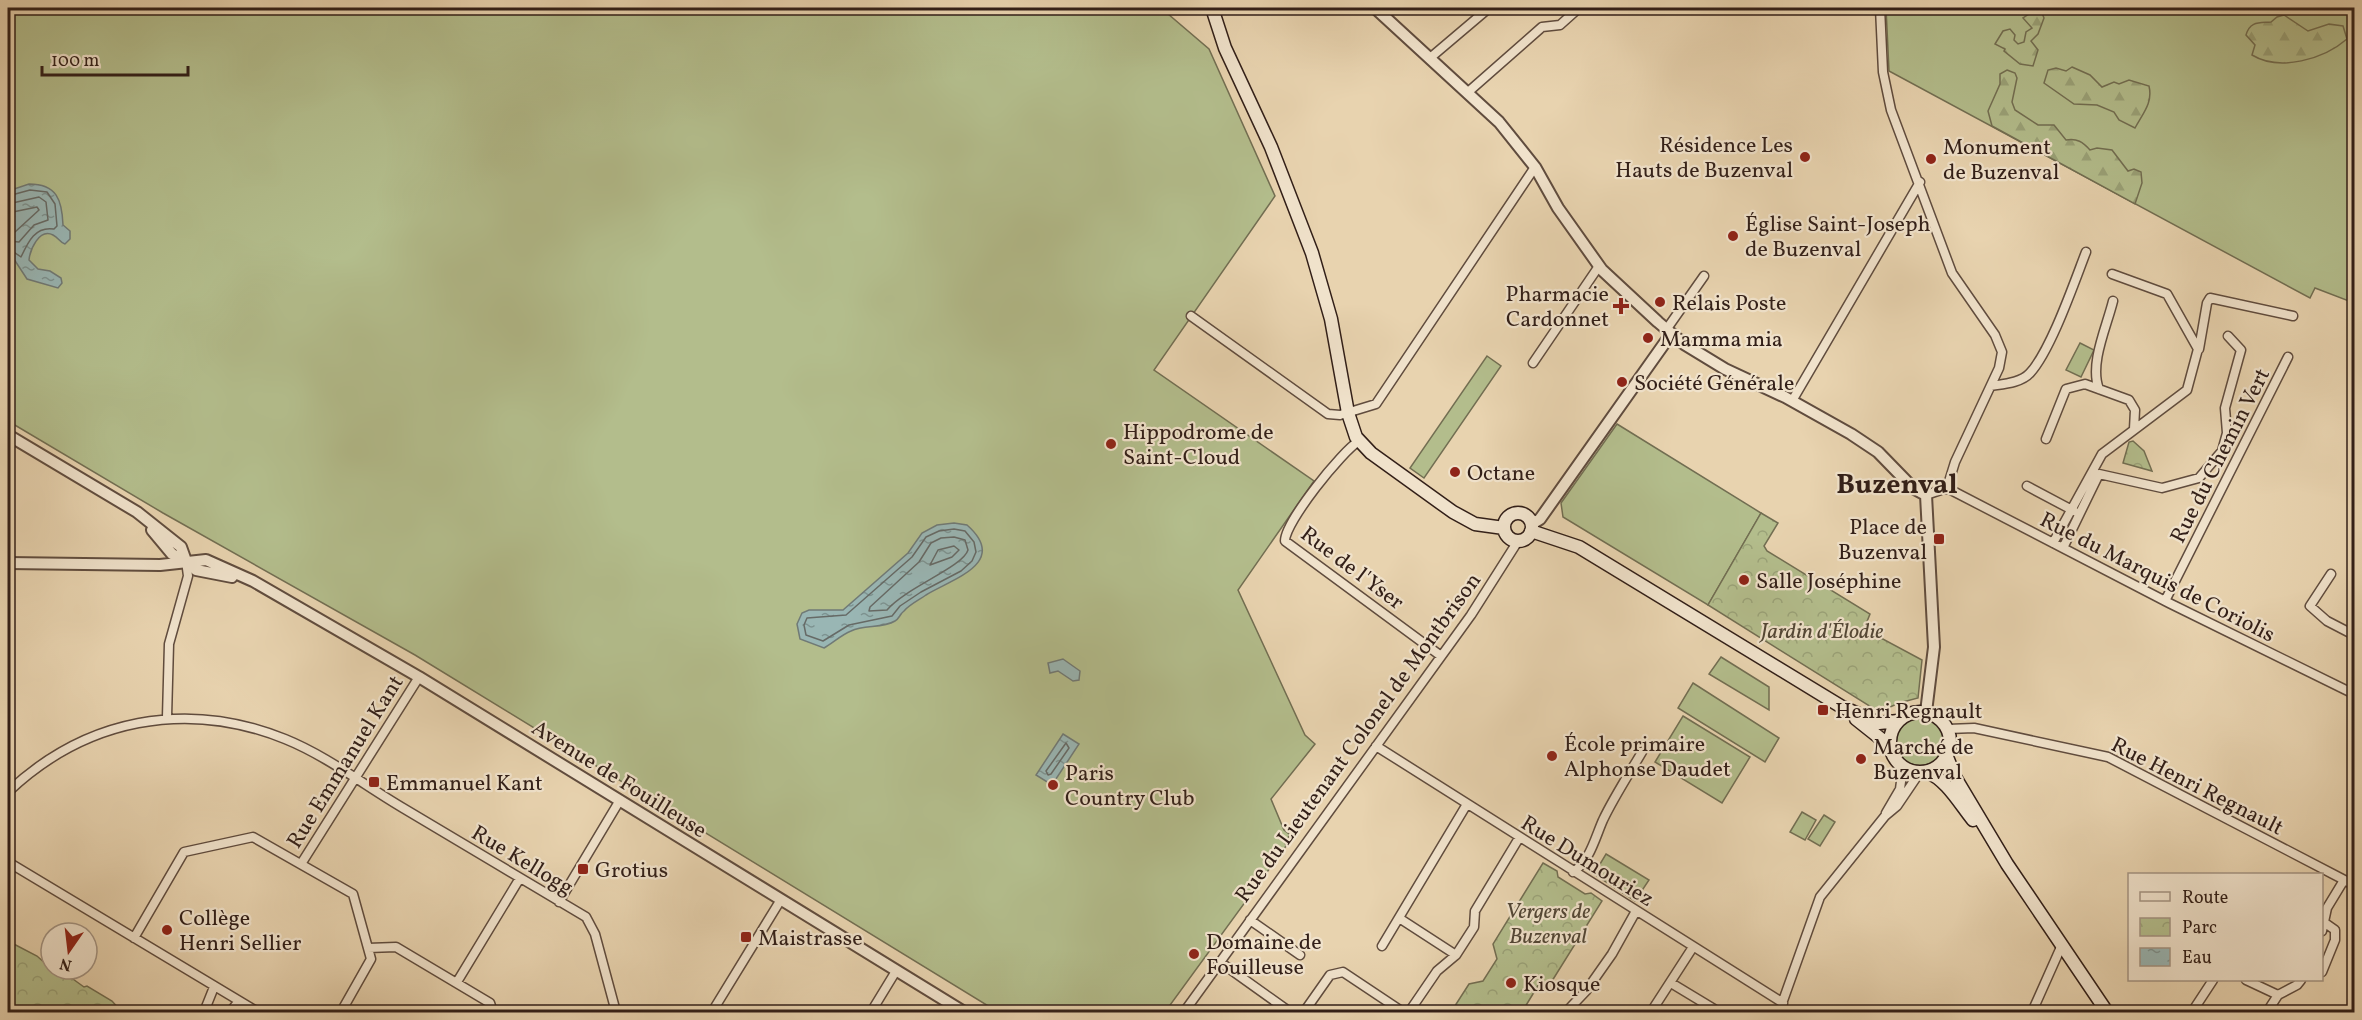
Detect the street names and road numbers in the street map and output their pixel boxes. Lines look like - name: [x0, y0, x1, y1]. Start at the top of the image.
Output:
- street label: Rue du Chemin Vert: [2164, 363, 2279, 549]
- street label: Rue du Marquis de Coriolis: [2034, 505, 2280, 651]
- street label: Rue de l'Yser: [1293, 520, 1410, 618]
- street label: Rue du Lieutenant Colonel de Montbrison: [1229, 567, 1489, 910]
- street label: Rue Emmanuel Kant: [280, 669, 412, 855]
- street label: Avenue de Fouilleuse: [525, 714, 712, 847]
- street label: Rue Henri Regnault: [2105, 730, 2289, 844]
- street label: Rue Dumouriez: [1514, 809, 1659, 915]
- street label: Rue Kellogg: [465, 818, 579, 904]

